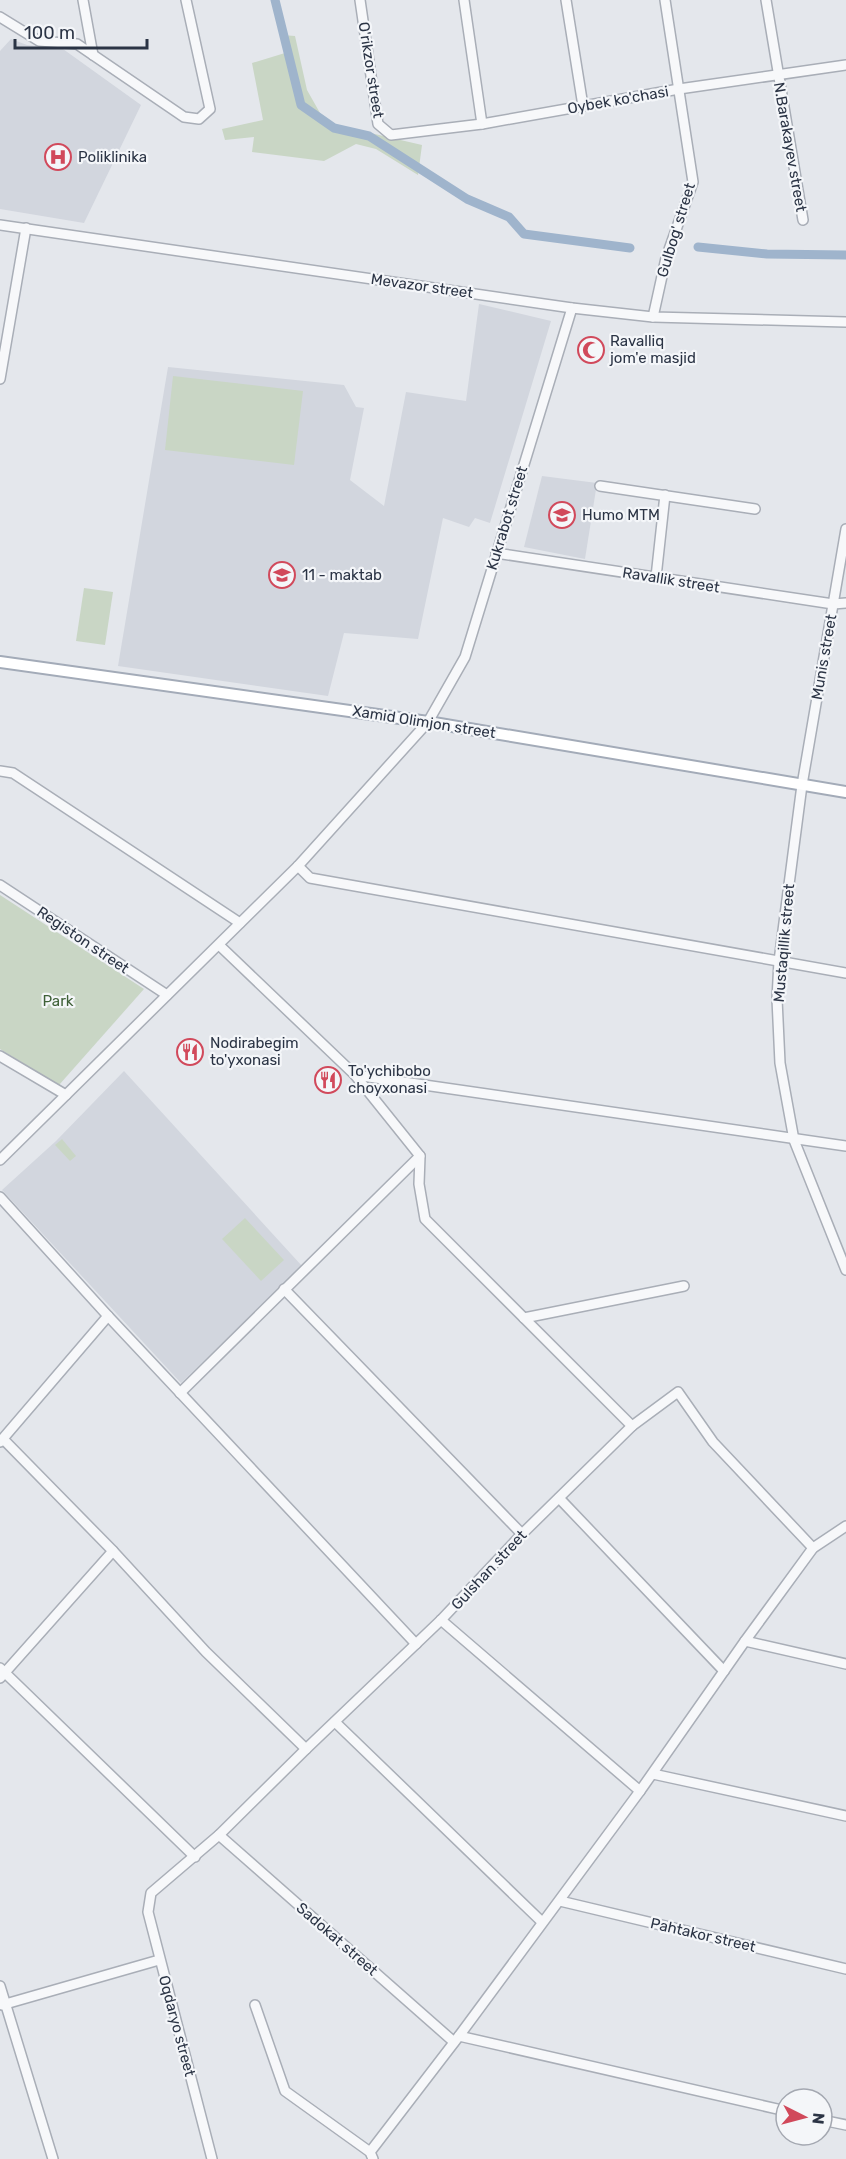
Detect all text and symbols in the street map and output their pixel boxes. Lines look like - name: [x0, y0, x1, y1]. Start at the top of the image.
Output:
- scale bar: [15, 12, 147, 50]
- street label: O'rikzor street: [355, 21, 388, 120]
- text: 100 m: [24, 22, 75, 44]
- street label: N.Barakayev street: [770, 81, 810, 213]
- street label: Oybek ko'chasi: [566, 82, 670, 118]
- hospital icon: Poliklinika: [43, 142, 73, 172]
- place label: Poliklinika: [78, 148, 147, 166]
- street label: Gulbog' street: [653, 180, 699, 279]
- street label: Mevazor street: [370, 270, 474, 302]
- place label: Ravalliq jom'e masjid: [609, 332, 696, 367]
- mosque icon: Ravalliq jom'e masjid: [576, 335, 606, 365]
- street label: Kukrabot street: [483, 464, 531, 572]
- school or university icon: Humo MTM: [547, 500, 577, 530]
- place label: Humo MTM: [582, 506, 660, 524]
- school or university icon: 11 - maktab: [267, 560, 297, 590]
- street label: Ravallik street: [621, 563, 721, 597]
- place label: 11 - maktab: [302, 566, 382, 584]
- street label: Munis street: [808, 613, 840, 701]
- street label: Xamid Olimjon street: [351, 702, 497, 742]
- street label: Mustaqillik street: [770, 883, 798, 1003]
- street label: Registon street: [33, 903, 133, 978]
- park label: Park: [42, 992, 74, 1010]
- place label: Nodirabegim to'yxonasi: [210, 1034, 299, 1069]
- restaurant icon: Nodirabegim to'yxonasi: [175, 1037, 205, 1067]
- place label: To'ychibobo choyxonasi: [348, 1062, 431, 1097]
- restaurant icon: To'ychibobo choyxonasi: [313, 1065, 343, 1095]
- street label: Gulshan street: [447, 1526, 531, 1614]
- street label: Sadokat street: [293, 1899, 382, 1979]
- street label: Pahtakor street: [649, 1914, 758, 1956]
- street label: Oqdaryo street: [155, 1973, 199, 2079]
- north arrow: [774, 2087, 834, 2147]
- text: N: [808, 2112, 828, 2125]

